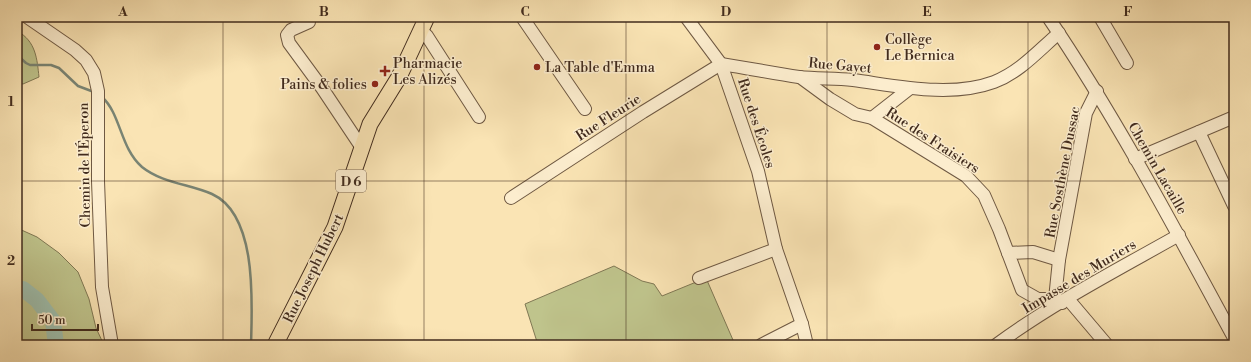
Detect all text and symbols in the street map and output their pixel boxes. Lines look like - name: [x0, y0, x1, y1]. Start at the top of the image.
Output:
- text: A: [117, 4, 128, 20]
- text: B: [319, 4, 329, 20]
- text: C: [520, 4, 530, 20]
- text: D: [721, 4, 731, 20]
- text: E: [922, 4, 932, 20]
- text: F: [1123, 4, 1133, 20]
- place label: Collège Le Bernica: [885, 31, 955, 65]
- marker: Collège Le Bernica: [872, 42, 882, 52]
- street label: Rue Gayet: [807, 54, 872, 78]
- place label: Pharmacie Les Alizés: [393, 55, 462, 89]
- place label: La Table d'Emma: [545, 59, 656, 77]
- marker: La Table d'Emma: [532, 62, 542, 72]
- marker: Pharmacie Les Alizés: [380, 66, 390, 76]
- street label: Rue des Écoles: [733, 75, 781, 171]
- place label: Pains & folies: [280, 76, 367, 94]
- marker: Pains & folies: [370, 79, 380, 89]
- street label: Rue Fleurie: [573, 90, 644, 146]
- text: 1: [8, 94, 15, 110]
- street label: Chemin de l'Éperon: [73, 102, 95, 228]
- street label: Rue des Fraisiers: [882, 104, 983, 178]
- street label: Rue Sosthène Dussac: [1041, 105, 1085, 240]
- street label: Chemin Lacaille: [1123, 119, 1191, 218]
- road number: D 6: [336, 170, 366, 192]
- street label: Rue Joseph Hubert: [280, 211, 348, 326]
- street label: Impasse des Muriers: [1019, 236, 1140, 318]
- text: 2: [7, 253, 15, 269]
- scale bar: [32, 306, 98, 332]
- text: 50 m: [38, 313, 66, 328]

